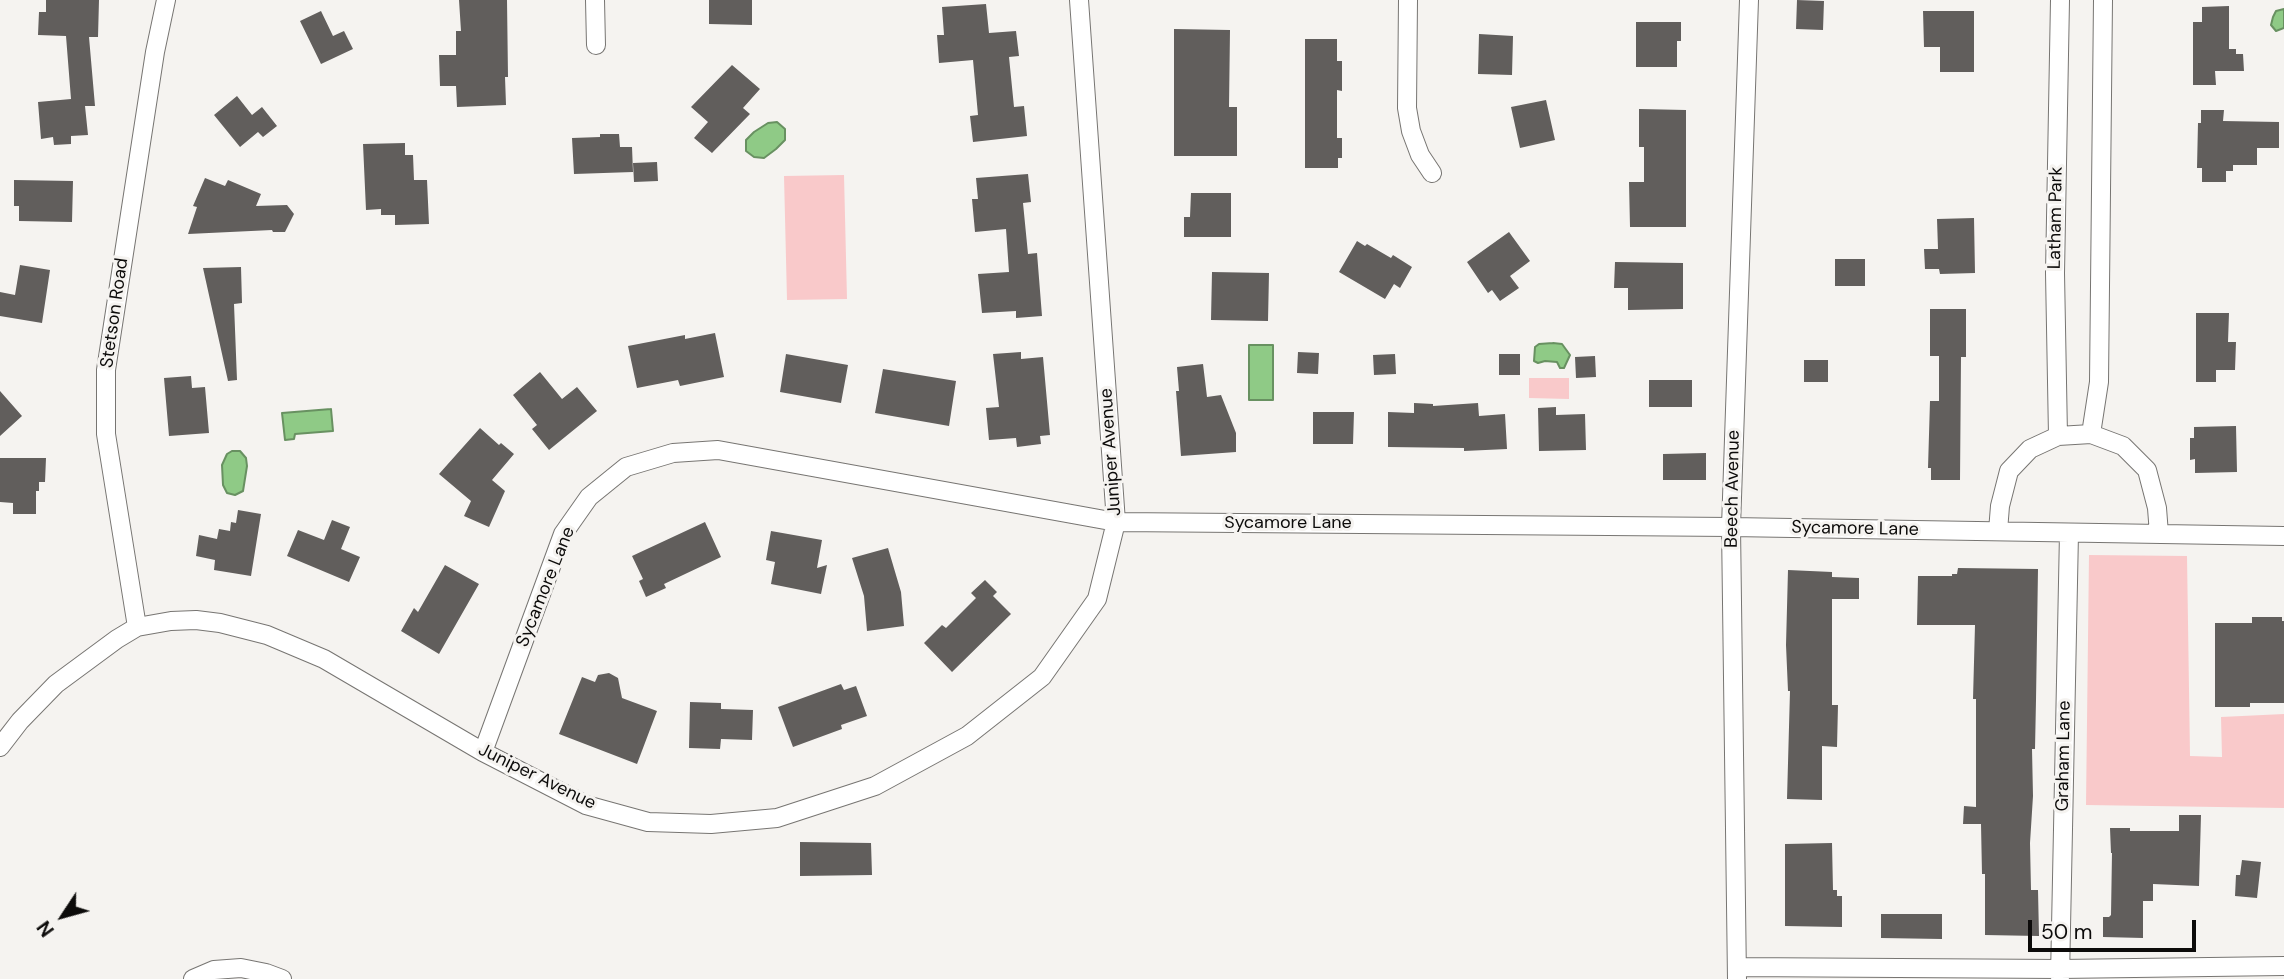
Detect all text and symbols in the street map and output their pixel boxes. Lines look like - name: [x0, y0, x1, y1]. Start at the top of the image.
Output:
- street label: Latham Park: [2044, 167, 2068, 269]
- street label: Stetson Road: [97, 257, 133, 369]
- street label: Juniper Avenue: [1096, 387, 1126, 517]
- street label: Beech Avenue: [1721, 430, 1745, 548]
- street label: Sycamore Lane: [1224, 512, 1352, 534]
- street label: Sycamore Lane: [1791, 517, 1919, 541]
- street label: Sycamore Lane: [512, 524, 580, 650]
- street label: Graham Lane: [2052, 700, 2076, 812]
- street label: Juniper Avenue: [475, 739, 599, 815]
- north arrow: [28, 881, 98, 951]
- scale bar: [2032, 906, 2200, 950]
- text: N: [31, 916, 60, 942]
- text: 50 m: [2041, 918, 2092, 946]

